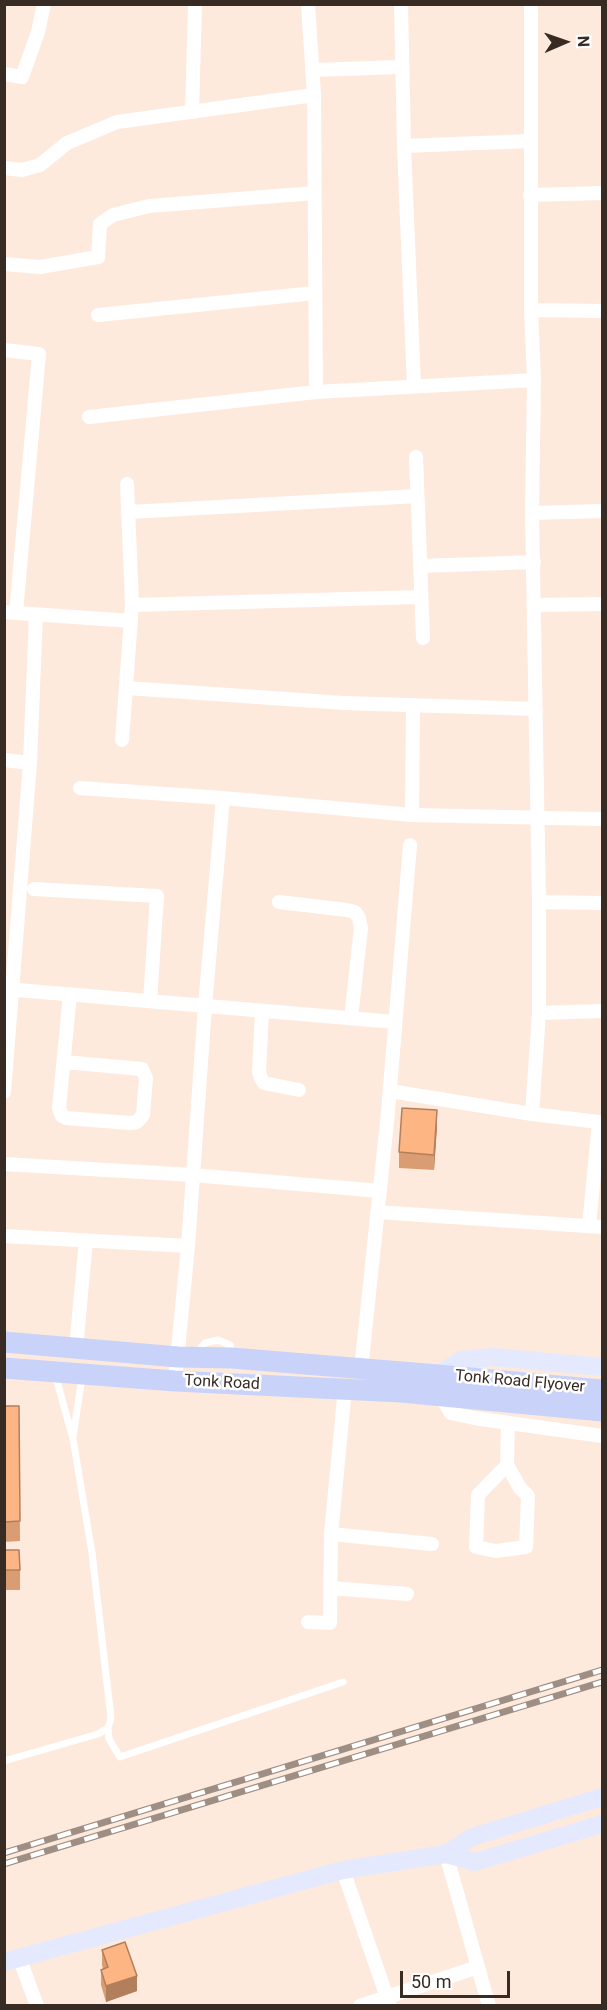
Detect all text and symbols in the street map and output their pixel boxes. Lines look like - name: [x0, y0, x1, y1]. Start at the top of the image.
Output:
- north arrow: [535, 12, 595, 72]
- text: N: [574, 35, 593, 47]
- street label: Tonk Road Flyover: [454, 1367, 586, 1397]
- street label: Tonk Road: [184, 1371, 260, 1395]
- scale bar: [403, 1959, 512, 1997]
- text: 50 m: [411, 1971, 451, 1992]

